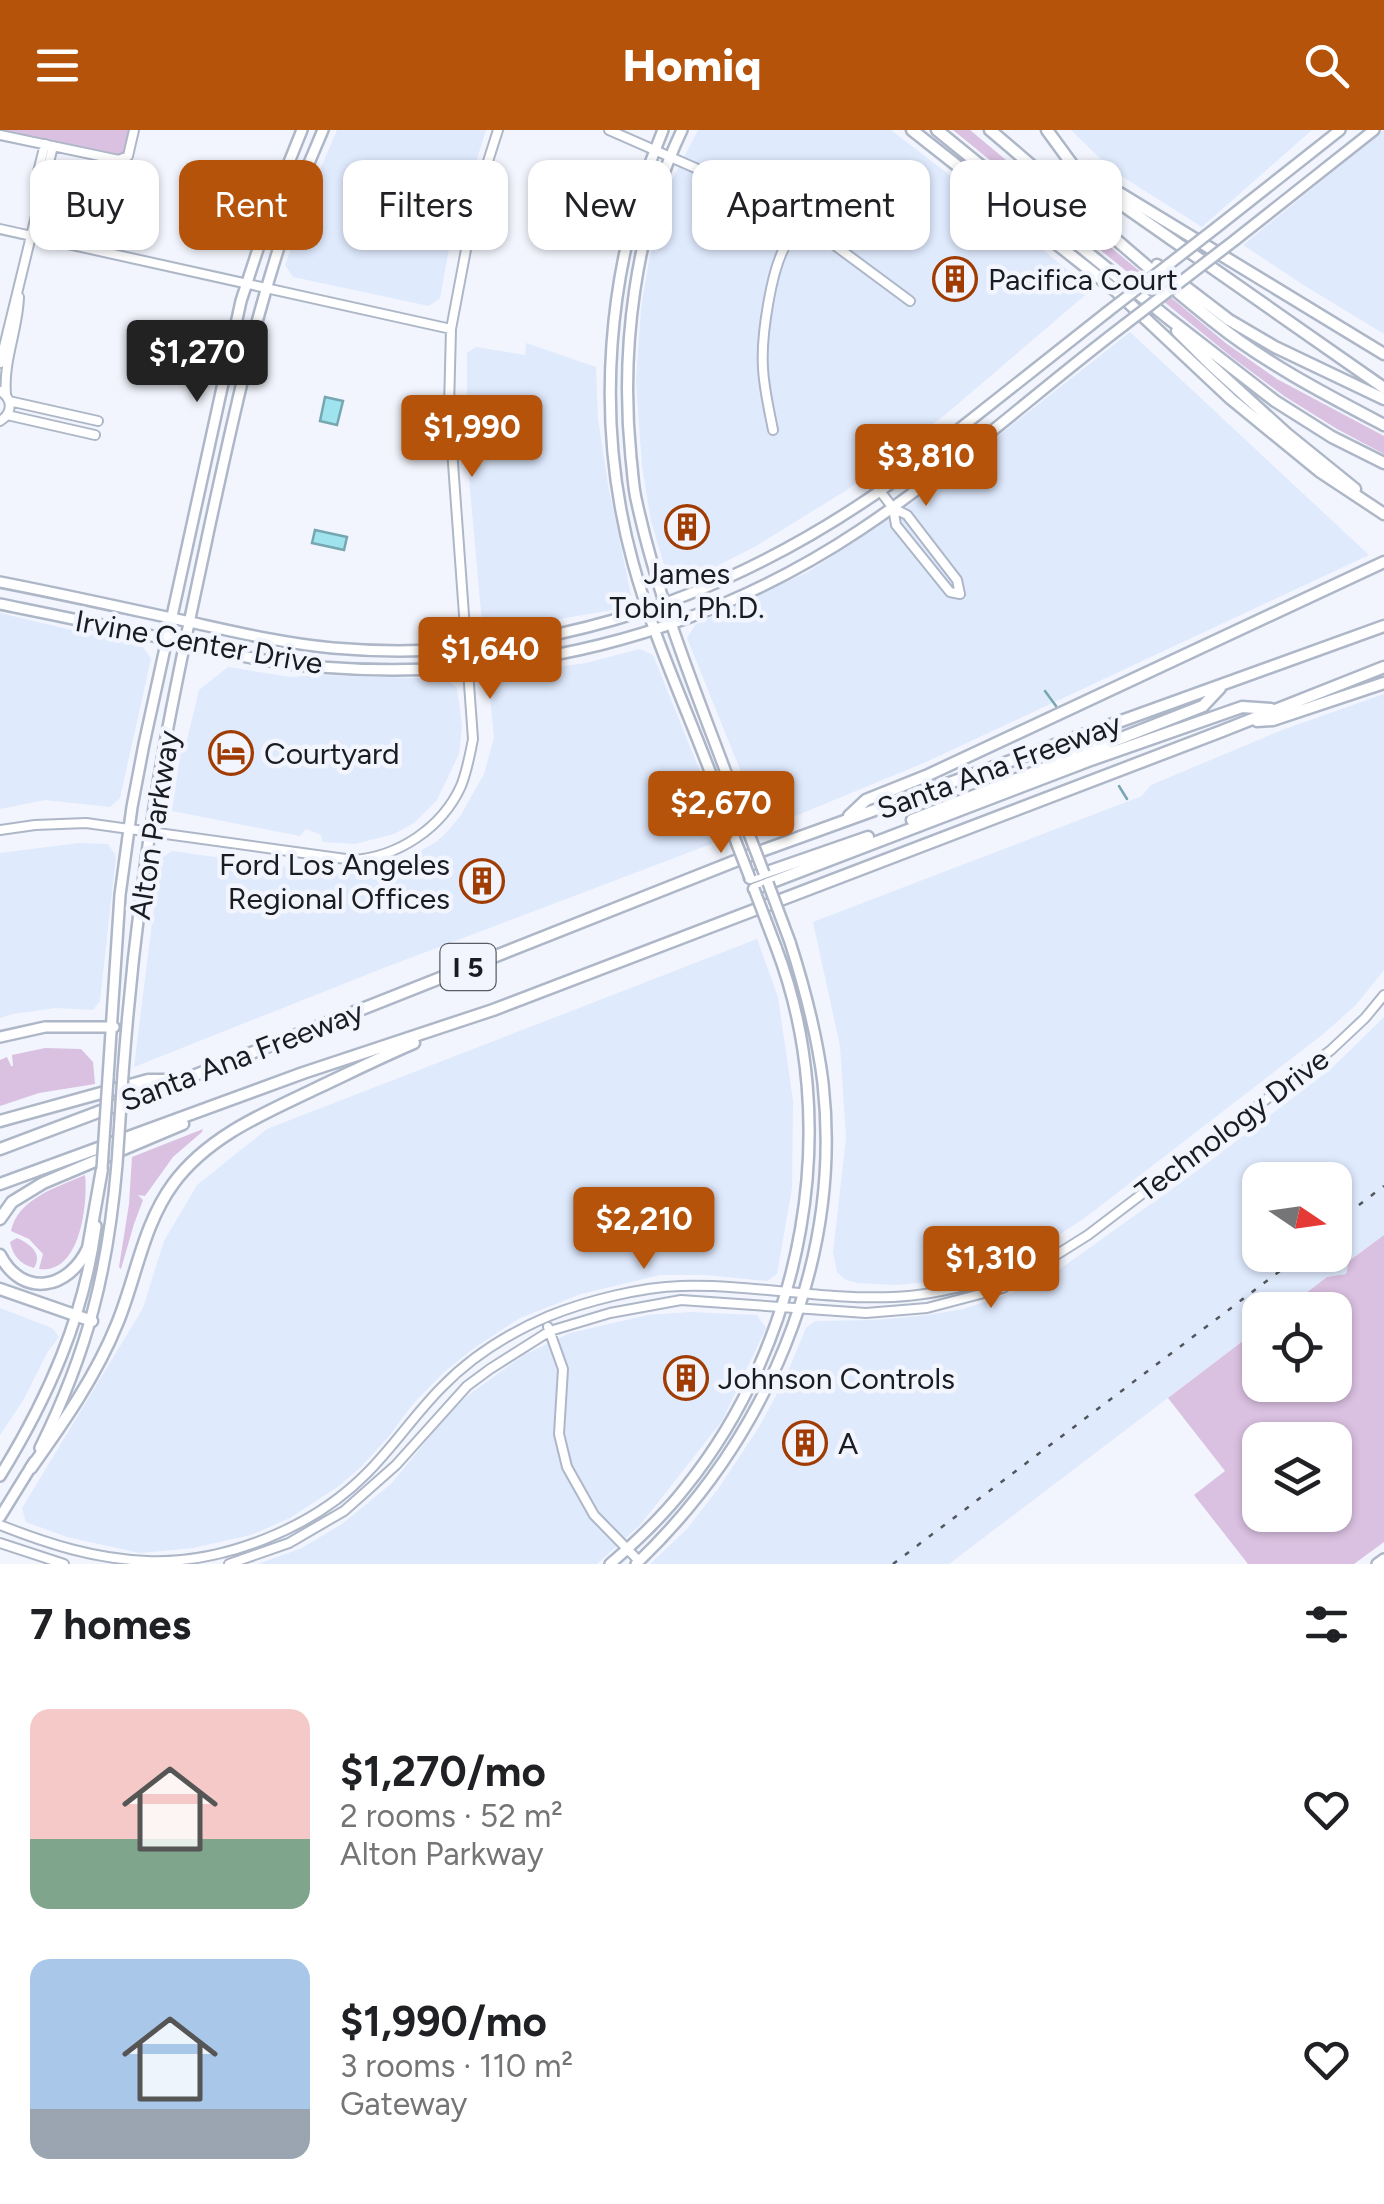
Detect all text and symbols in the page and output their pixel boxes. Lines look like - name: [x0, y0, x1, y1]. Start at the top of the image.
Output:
- icon: menu: [30, 38, 85, 93]
- text: Homiq: [623, 38, 761, 92]
- icon: search: [1299, 38, 1354, 93]
- chip: Buy: [30, 160, 159, 250]
- chip: Rent: [179, 160, 323, 250]
- chip: Filters: [343, 160, 508, 250]
- chip: New: [528, 160, 672, 250]
- chip: Apartment: [692, 160, 930, 250]
- chip: House: [950, 160, 1122, 250]
- building icon: Pacifica Court: [932, 256, 978, 302]
- place label: Pacifica Court: [988, 261, 1178, 298]
- pin: $1,270: [116, 320, 278, 405]
- text: $1,270: [149, 333, 245, 371]
- pin: $1,990: [391, 395, 553, 480]
- text: $1,990: [423, 408, 521, 446]
- pin: $3,810: [845, 424, 1007, 509]
- text: $3,810: [877, 437, 975, 475]
- building icon: James Tobin, Ph.D.: [664, 504, 710, 550]
- place label: James Tobin, Ph.D.: [610, 555, 764, 626]
- street label: Irvine Center Drive: [72, 602, 326, 682]
- pin: $1,640: [409, 617, 571, 702]
- text: $1,640: [440, 630, 540, 668]
- street label: Santa Ana Freeway: [872, 705, 1126, 827]
- street label: Alton Parkway: [121, 728, 187, 922]
- hotel icon: Courtyard: [208, 730, 254, 776]
- place label: Courtyard: [264, 735, 400, 772]
- pin: $2,670: [640, 771, 802, 856]
- text: $2,670: [670, 784, 772, 822]
- place label: Ford Los Angeles Regional Offices: [219, 846, 450, 917]
- building icon: Ford Los Angeles Regional Offices: [459, 858, 505, 904]
- road number: I 5: [440, 944, 496, 990]
- street label: Santa Ana Freeway: [116, 993, 369, 1119]
- street label: Technology Drive: [1128, 1040, 1336, 1210]
- north arrow: [1242, 1162, 1352, 1272]
- map controls: [1242, 1162, 1352, 1532]
- pin: $2,210: [563, 1187, 725, 1272]
- text: $2,210: [595, 1200, 693, 1238]
- pin: $1,310: [910, 1226, 1072, 1311]
- text: $1,310: [945, 1239, 1037, 1277]
- button: locate: [1242, 1292, 1352, 1402]
- building icon: Johnson Controls: [663, 1355, 709, 1401]
- place label: Johnson Controls: [718, 1360, 955, 1397]
- building icon: A: [782, 1420, 828, 1466]
- button: layers: [1242, 1422, 1352, 1532]
- place label: A: [838, 1425, 859, 1462]
- icon: filters: [1299, 1597, 1354, 1652]
- text: 7 homes: [30, 1599, 191, 1650]
- text: $1,270/mo: [340, 1746, 546, 1797]
- icon: home: [110, 1749, 230, 1869]
- icon: heart: [1299, 1782, 1354, 1837]
- text: 2 rooms · 52 m²: [340, 1797, 563, 1835]
- text: Alton Parkway: [340, 1835, 544, 1873]
- text: $1,990/mo: [340, 1996, 547, 2047]
- icon: home: [110, 1999, 230, 2119]
- icon: heart: [1299, 2032, 1354, 2087]
- text: 3 rooms · 110 m²: [340, 2047, 573, 2085]
- text: Gateway: [340, 2085, 467, 2123]

